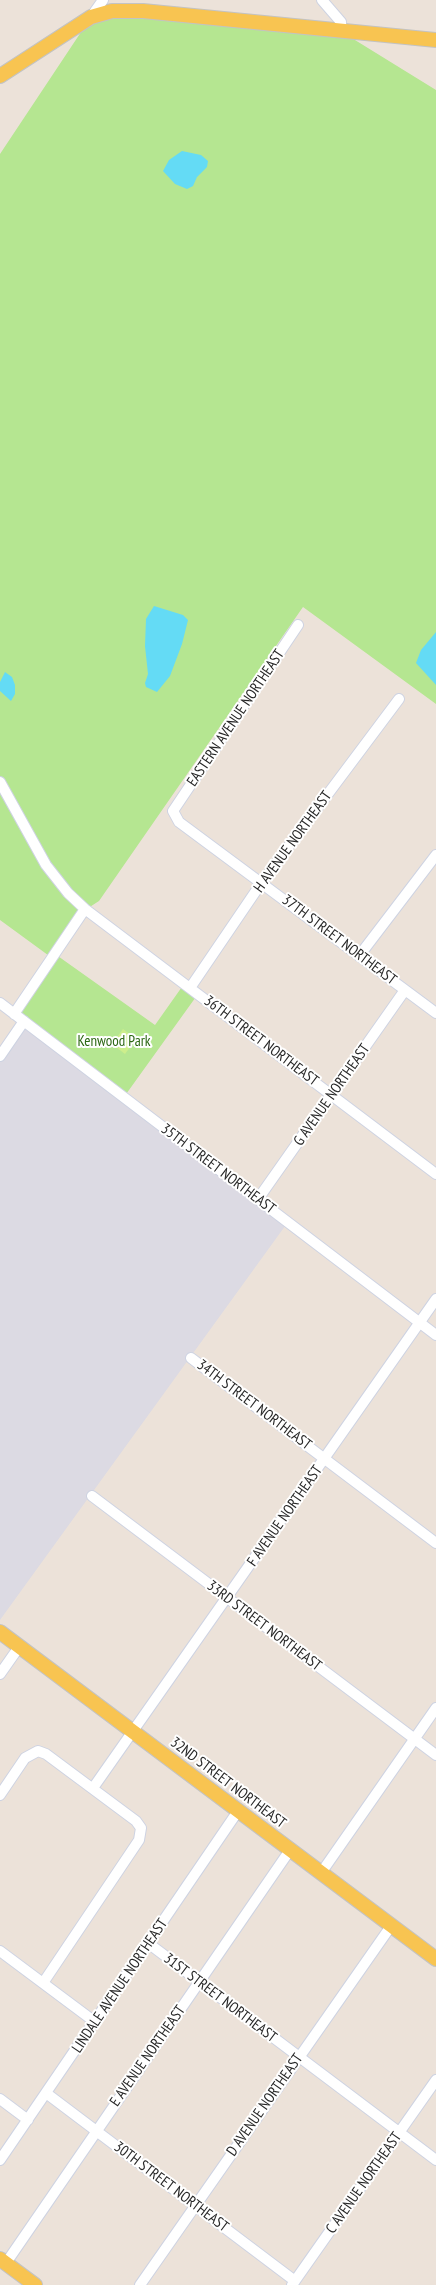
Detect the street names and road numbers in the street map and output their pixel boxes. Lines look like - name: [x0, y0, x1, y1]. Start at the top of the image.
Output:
- street label: EASTERN AVENUE NORTHEAST: [183, 646, 289, 790]
- street label: H AVENUE NORTHEAST: [250, 788, 336, 896]
- street label: 37TH STREET NORTHEAST: [278, 891, 400, 989]
- street label: 36TH STREET NORTHEAST: [200, 992, 322, 1090]
- street label: G AVENUE NORTHEAST: [290, 1041, 374, 1149]
- street label: 35TH STREET NORTHEAST: [157, 1120, 279, 1218]
- street label: 34TH STREET NORTHEAST: [193, 1356, 315, 1454]
- street label: F AVENUE NORTHEAST: [244, 1462, 326, 1570]
- street label: 33RD STREET NORTHEAST: [203, 1577, 325, 1675]
- street label: 32ND STREET NORTHEAST: [167, 1734, 289, 1832]
- street label: LINDALE AVENUE NORTHEAST: [68, 1916, 172, 2056]
- street label: 31ST STREET NORTHEAST: [160, 1950, 280, 2046]
- street label: E AVENUE NORTHEAST: [106, 2002, 190, 2110]
- street label: D AVENUE NORTHEAST: [223, 2050, 307, 2160]
- street label: C AVENUE NORTHEAST: [322, 2129, 406, 2237]
- street label: 30TH STREET NORTHEAST: [110, 2138, 232, 2236]

